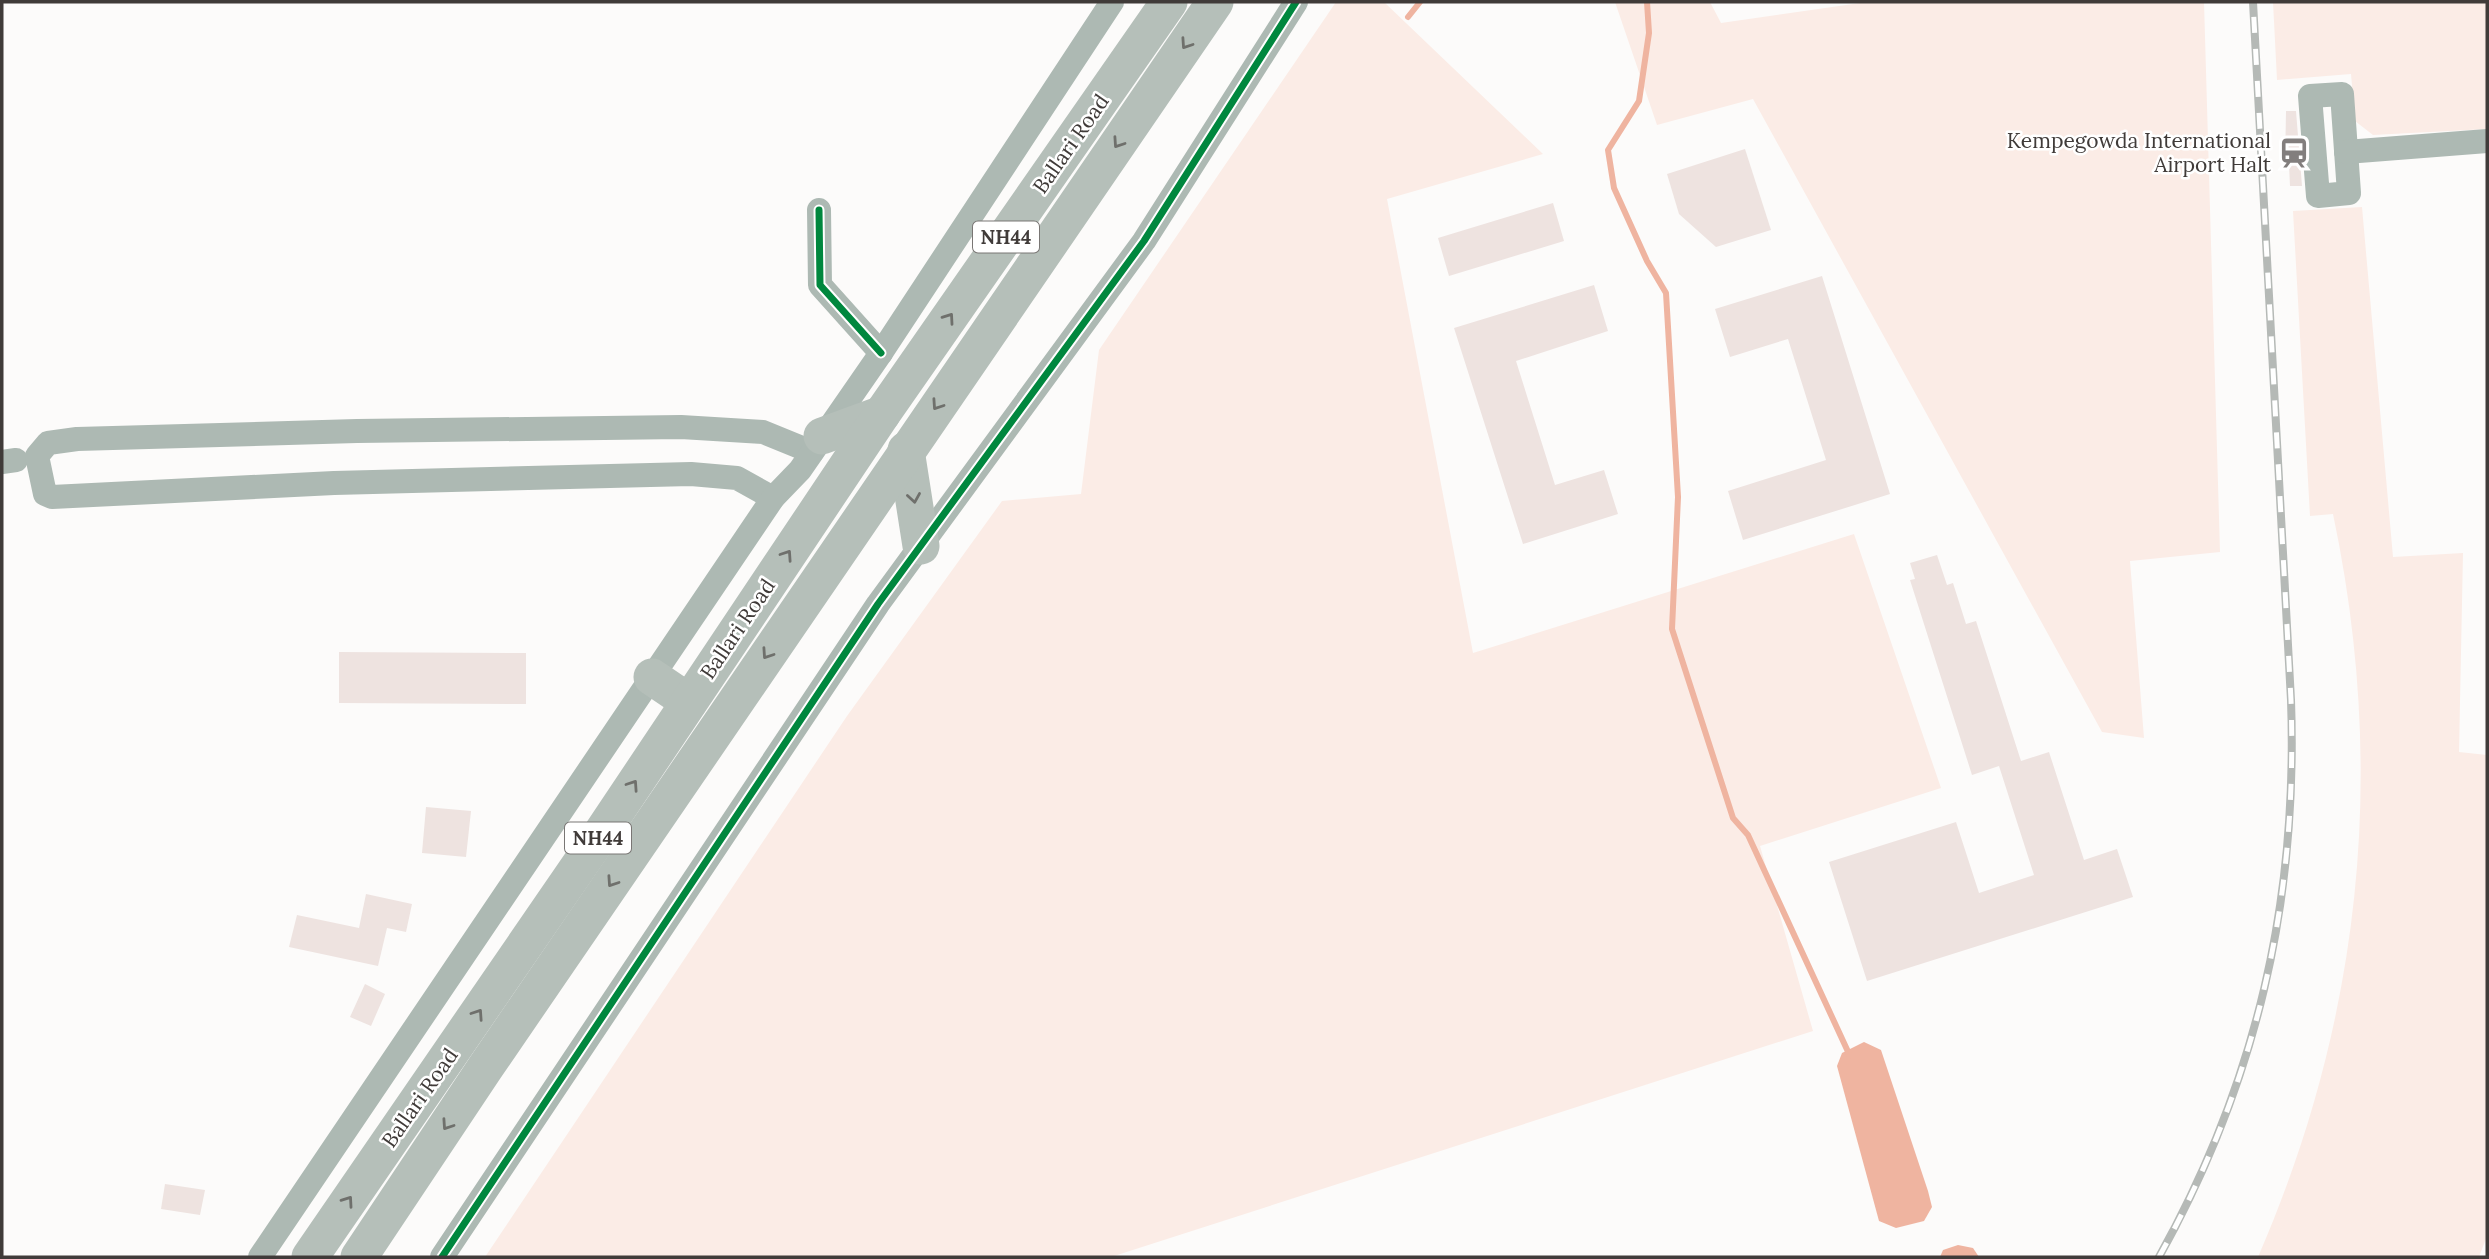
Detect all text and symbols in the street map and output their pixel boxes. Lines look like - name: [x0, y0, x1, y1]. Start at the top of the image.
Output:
- one-way arrow: [1182, 36, 1194, 49]
- street label: Ballari Road: [1026, 89, 1115, 199]
- place label: Kempegowda International Airport Halt: [2007, 127, 2272, 178]
- one-way arrow: [1113, 135, 1126, 148]
- station icon: Kempegowda International Airport Halt: [2277, 136, 2311, 170]
- road number: NH44: [973, 221, 1039, 252]
- one-way arrow: [941, 313, 953, 326]
- one-way arrow: [933, 397, 945, 410]
- one-way arrow: [906, 492, 921, 504]
- one-way arrow: [779, 550, 792, 563]
- street label: Ballari Road: [694, 573, 781, 684]
- one-way arrow: [763, 646, 775, 659]
- one-way arrow: [625, 780, 637, 793]
- road number: NH44: [565, 822, 631, 853]
- one-way arrow: [608, 874, 620, 887]
- one-way arrow: [470, 1009, 482, 1022]
- street label: Ballari Road: [375, 1043, 464, 1153]
- one-way arrow: [443, 1117, 455, 1130]
- one-way arrow: [340, 1196, 352, 1209]

